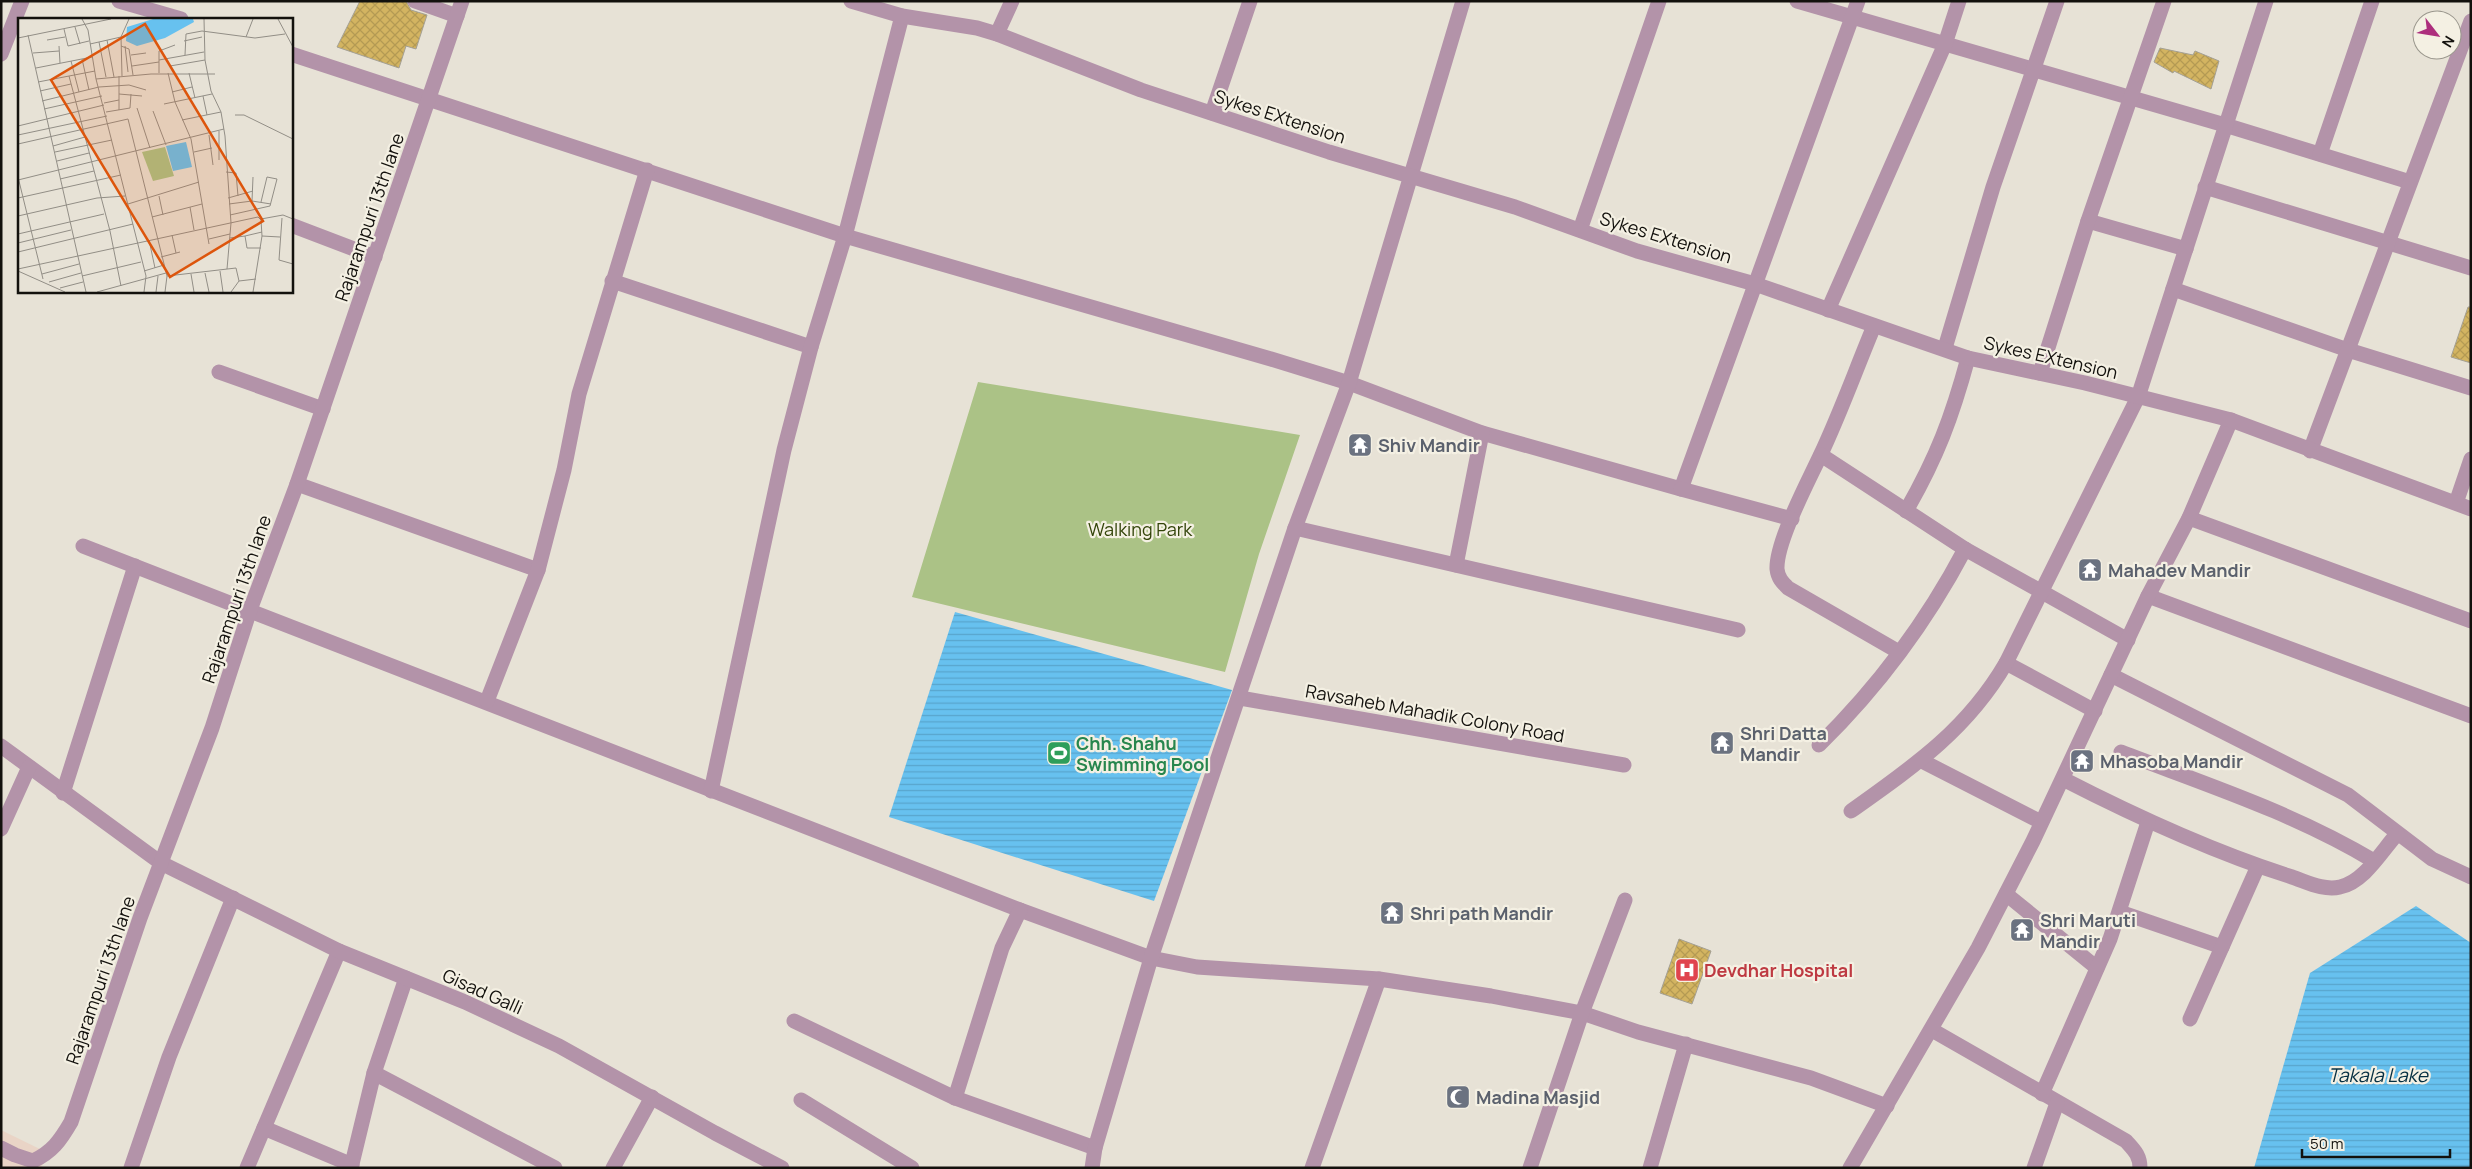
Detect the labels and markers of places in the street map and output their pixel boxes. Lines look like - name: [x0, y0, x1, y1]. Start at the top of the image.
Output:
- temple icon: Shiv Mandir: [1347, 432, 1373, 458]
- place label: Shiv Mandir: [1378, 433, 1480, 457]
- temple icon: Mahadev Mandir: [2077, 557, 2103, 583]
- place label: Mahadev Mandir: [2108, 558, 2251, 582]
- place label: Shri Datta Mandir: [1740, 721, 1827, 766]
- temple icon: Shri Datta Mandir: [1709, 730, 1735, 756]
- place label: Chh. Shahu Swimming Pool: [1076, 731, 1209, 776]
- sports icon: Chh. Shahu Swimming Pool: [1046, 740, 1072, 766]
- temple icon: Mhasoba Mandir: [2069, 748, 2095, 774]
- place label: Mhasoba Mandir: [2100, 749, 2243, 773]
- temple icon: Shri path Mandir: [1379, 900, 1405, 926]
- place label: Shri path Mandir: [1410, 901, 1553, 925]
- place label: Shri Maruti Mandir: [2040, 908, 2136, 953]
- temple icon: Shri Maruti Mandir: [2009, 917, 2035, 943]
- hospital icon: Devdhar Hospital: [1674, 957, 1700, 983]
- place label: Devdhar Hospital: [1704, 958, 1853, 982]
- mosque icon: Madina Masjid: [1445, 1084, 1471, 1110]
- place label: Madina Masjid: [1476, 1085, 1600, 1109]

